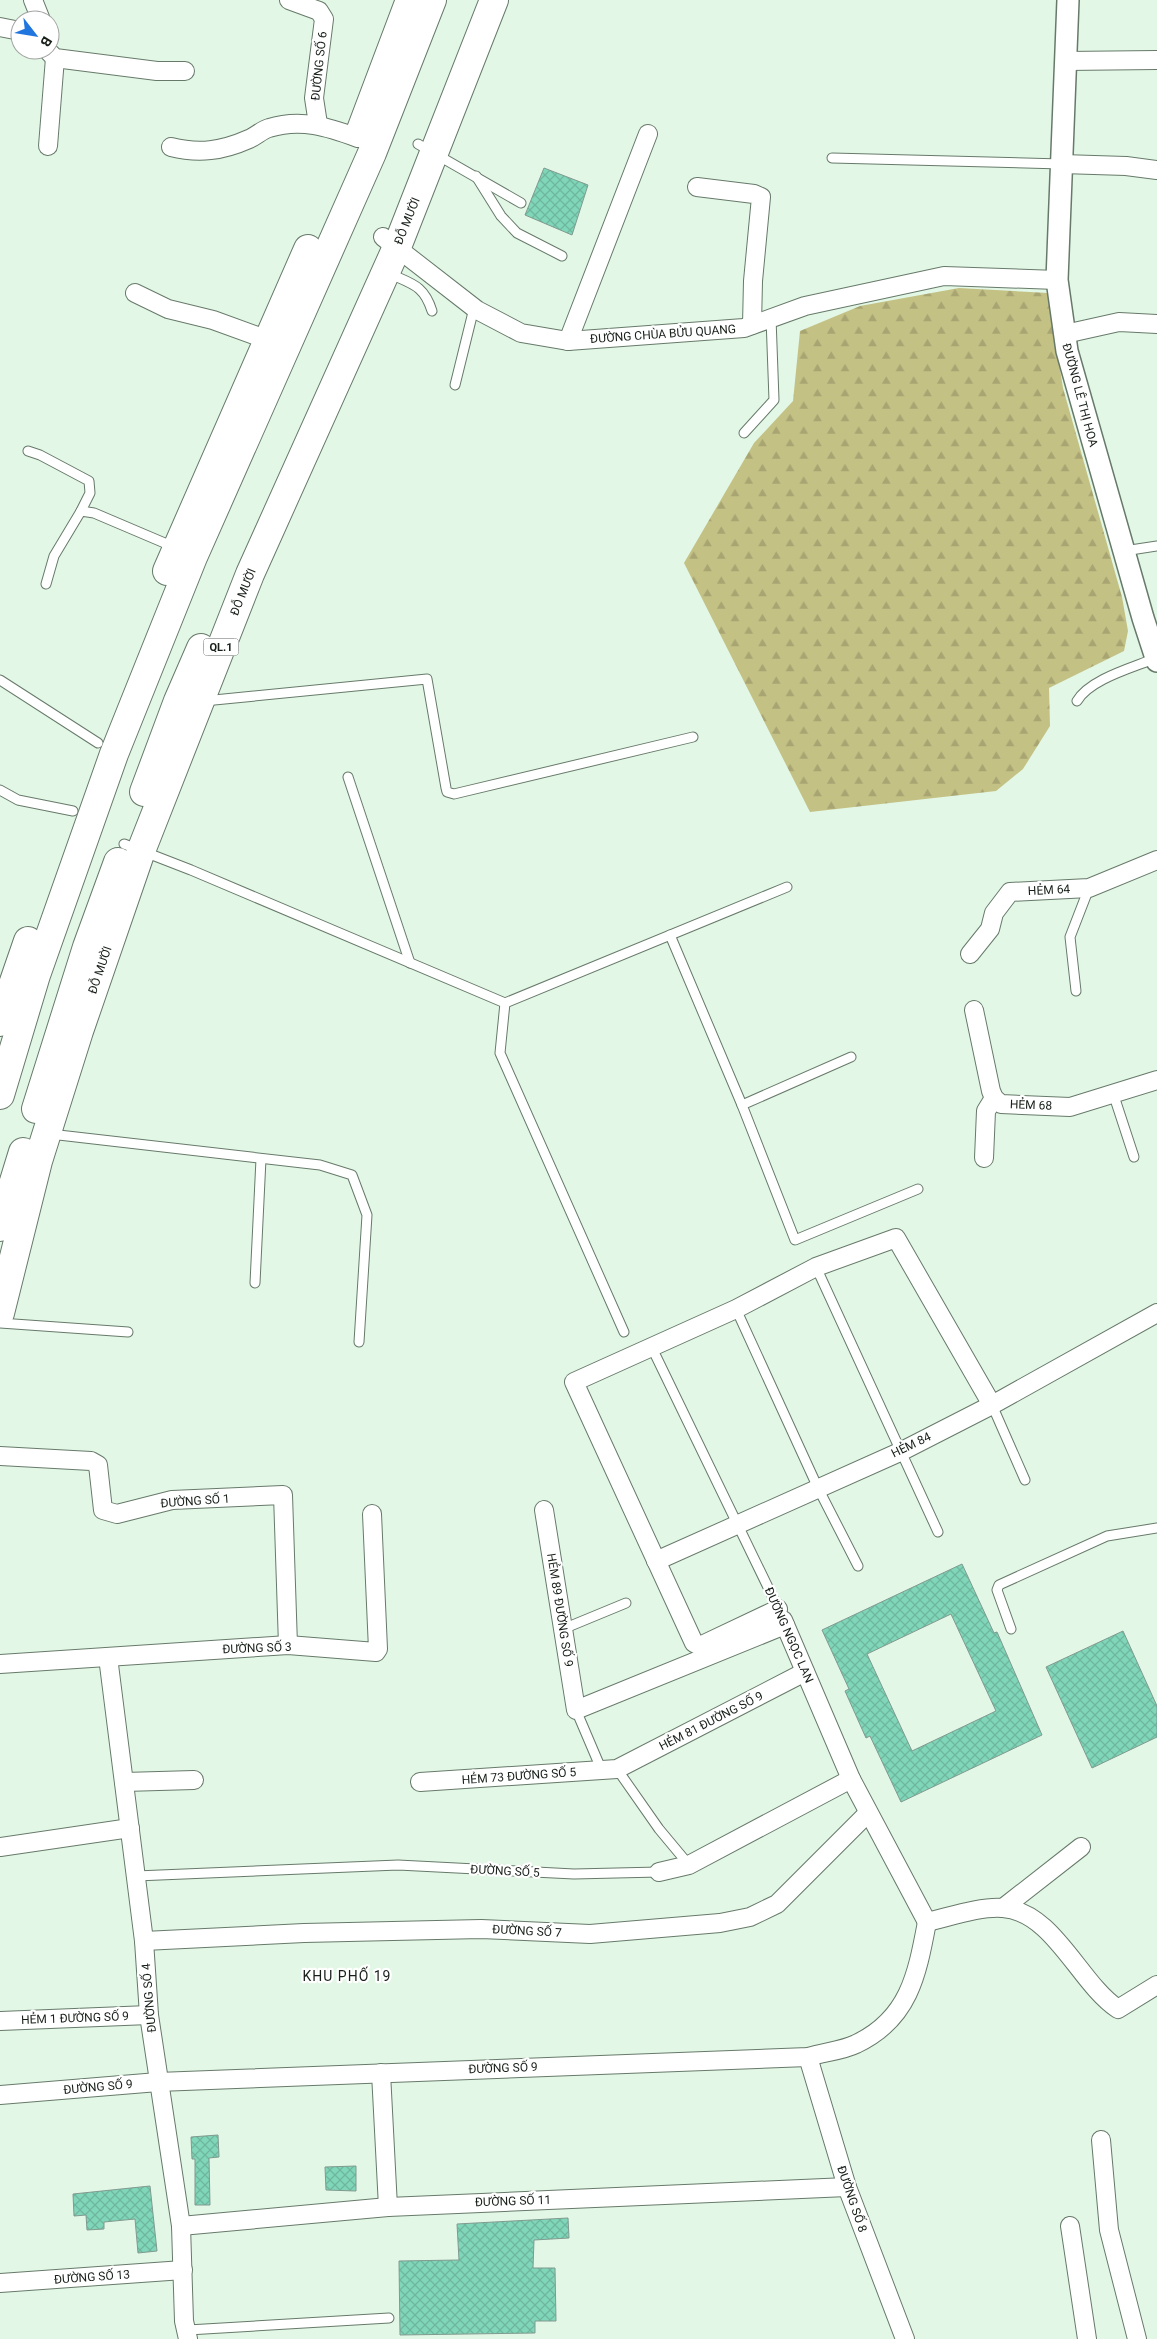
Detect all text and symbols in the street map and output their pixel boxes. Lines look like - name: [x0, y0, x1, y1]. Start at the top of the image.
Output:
- north arrow: [10, 10, 60, 60]
- street label: ĐƯỜNG SỐ 6: [306, 30, 330, 101]
- text: B: [37, 34, 55, 50]
- street label: ĐỖ MƯỜI: [389, 195, 423, 247]
- street label: ĐƯỜNG CHÙA BỬU QUANG: [589, 320, 736, 346]
- street label: ĐƯỜNG LÊ THỊ HOA: [1059, 341, 1102, 449]
- street label: ĐỖ MƯỜI: [225, 566, 259, 618]
- road number: QL.1: [204, 638, 238, 656]
- street label: HẺM 64: [1027, 880, 1071, 898]
- street label: ĐỖ MƯỜI: [83, 944, 115, 996]
- street label: HẺM 68: [1010, 1095, 1053, 1113]
- street label: HẺM 84: [888, 1428, 933, 1461]
- street label: ĐƯỜNG SỐ 1: [160, 1490, 230, 1510]
- street label: HẺM 89 ĐƯỜNG SỐ 9: [544, 1552, 578, 1668]
- street label: ĐƯỜNG NGỌC LAN: [762, 1585, 817, 1685]
- street label: ĐƯỜNG SỐ 3: [222, 1638, 292, 1656]
- street label: HẺM 81 ĐƯỜNG SỐ 9: [656, 1687, 765, 1753]
- street label: HẺM 73 ĐƯỜNG SỐ 5: [461, 1763, 577, 1787]
- street label: ĐƯỜNG SỐ 5: [470, 1860, 540, 1880]
- street label: ĐƯỜNG SỐ 7: [492, 1920, 562, 1940]
- street label: ĐƯỜNG SỐ 4: [137, 1963, 159, 2033]
- district label: KHU PHỐ 19: [303, 1966, 391, 1984]
- street label: HẺM 1 ĐƯỜNG SỐ 9: [21, 2007, 129, 2027]
- street label: ĐƯỜNG SỐ 9: [468, 2058, 538, 2076]
- street label: ĐƯỜNG SỐ 9: [63, 2075, 133, 2097]
- street label: ĐƯỜNG SỐ 8: [834, 2163, 872, 2234]
- street label: ĐƯỜNG SỐ 11: [475, 2191, 551, 2209]
- street label: ĐƯỜNG SỐ 13: [53, 2265, 130, 2287]

